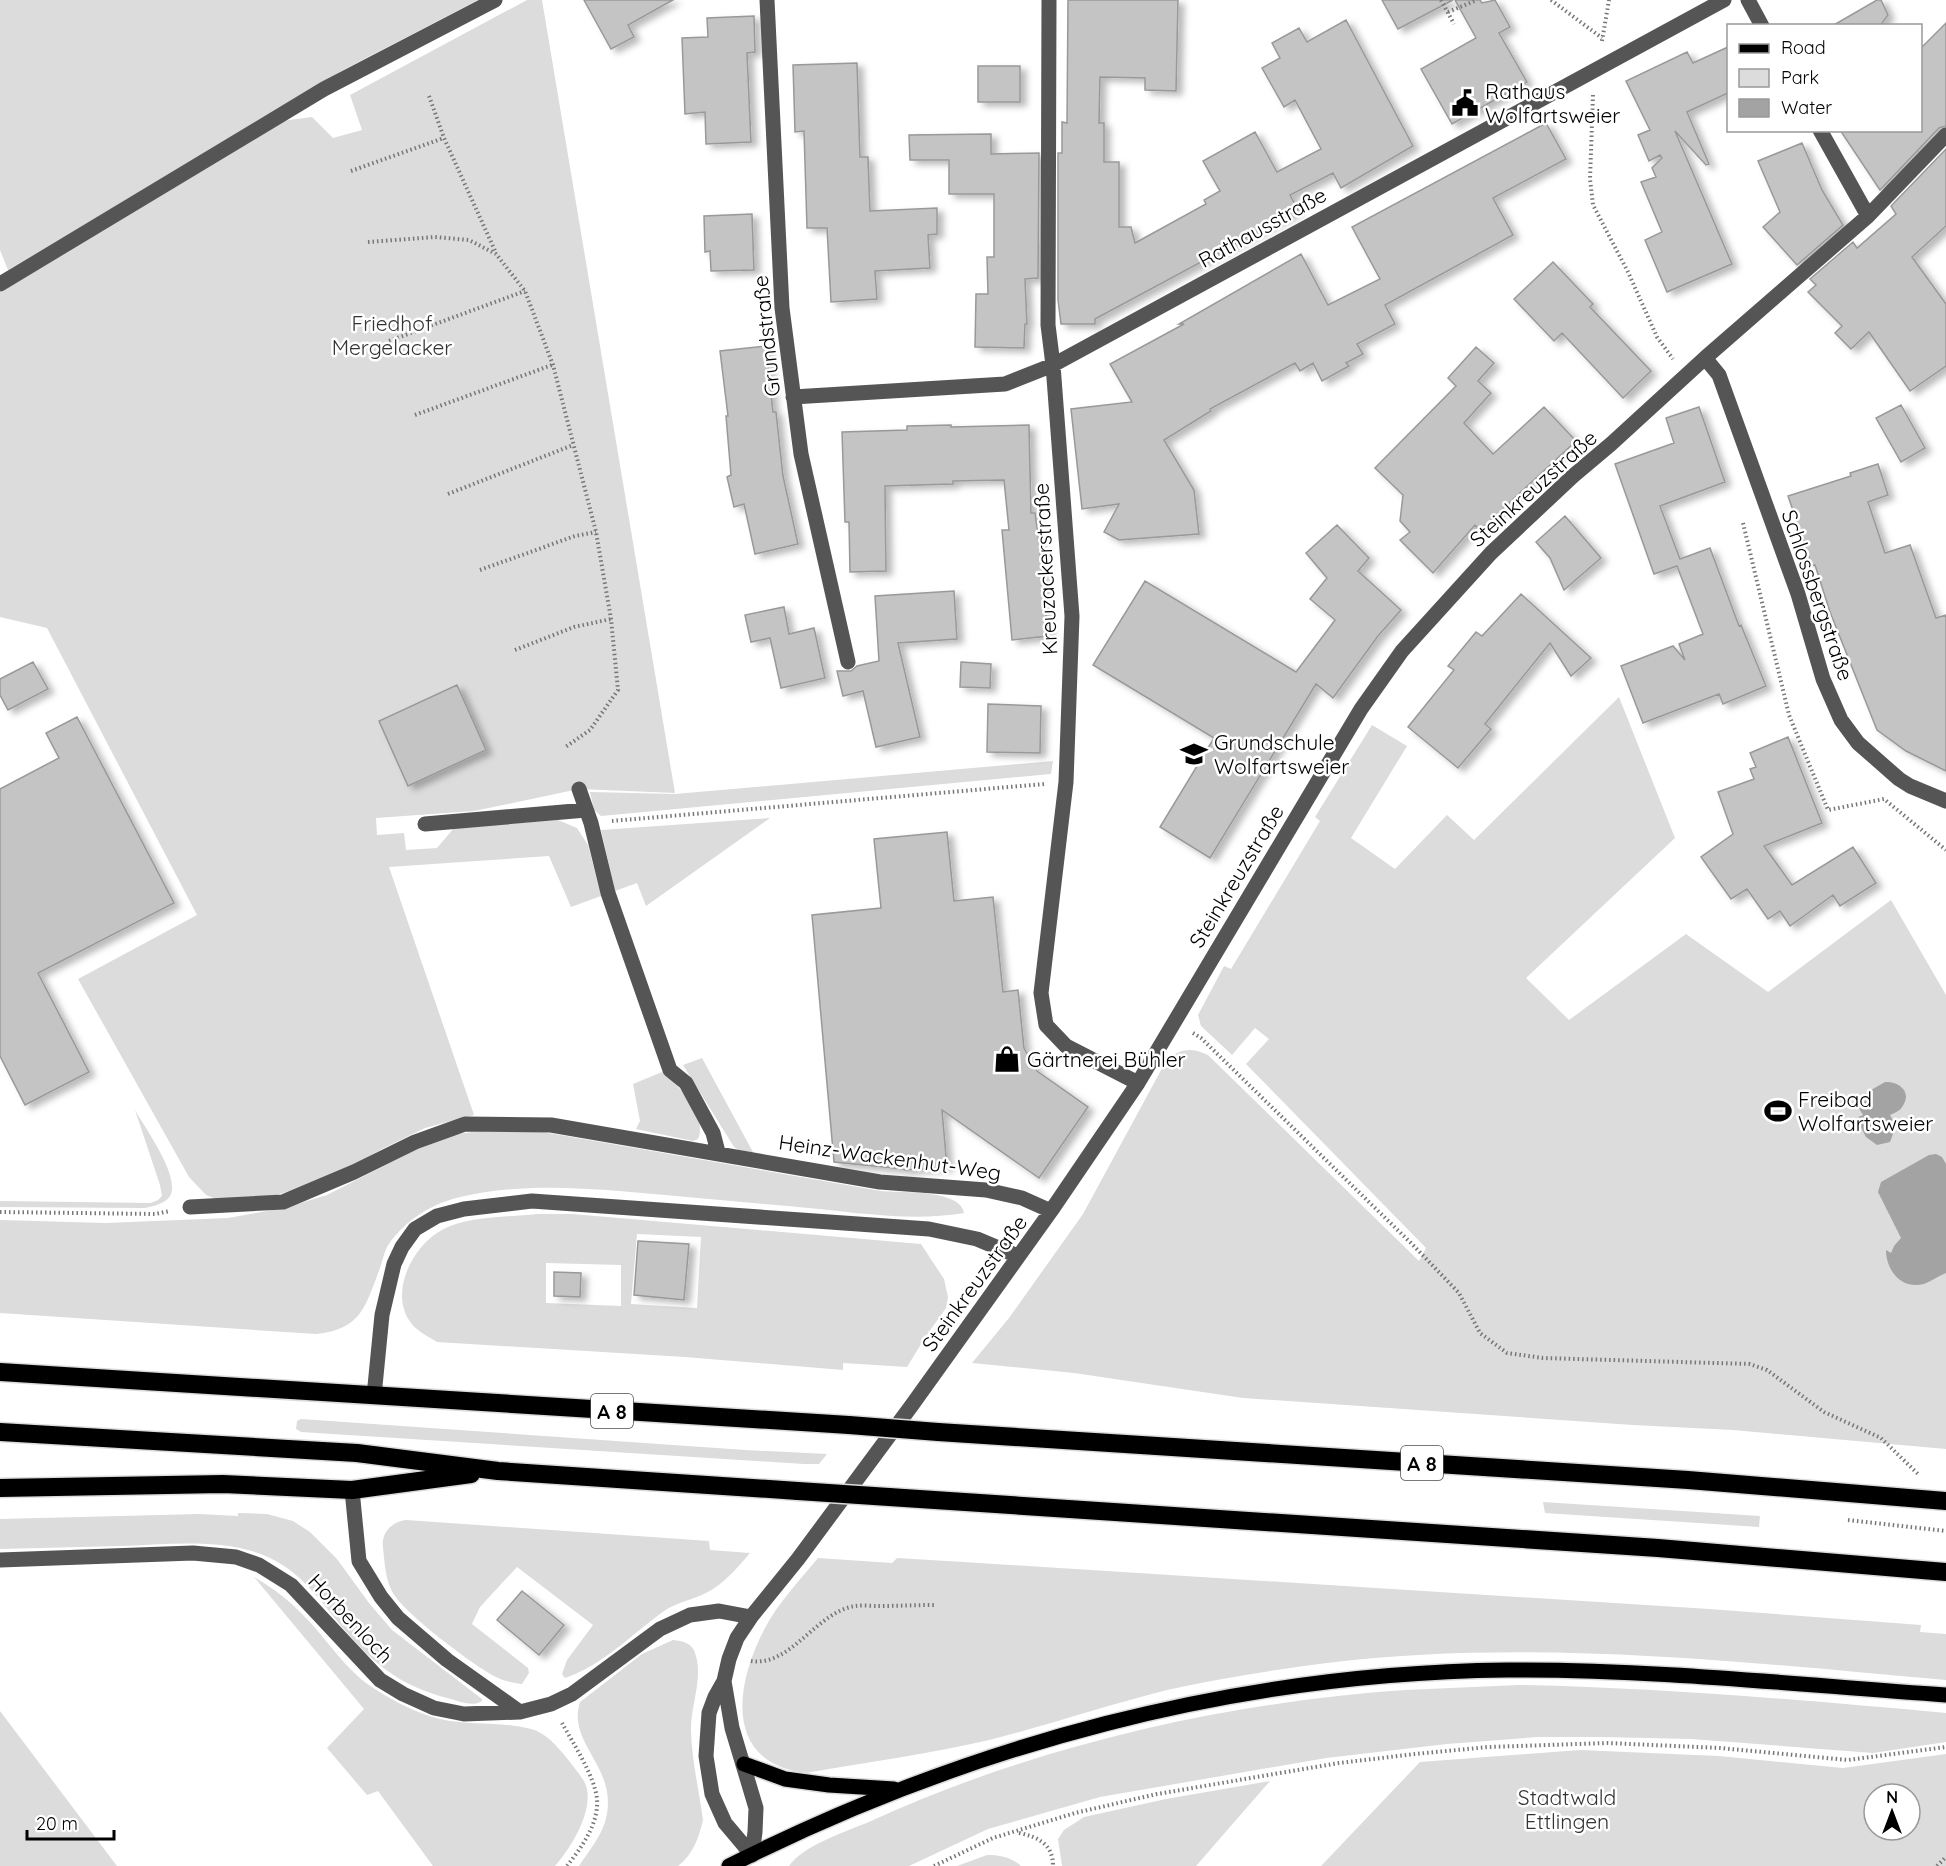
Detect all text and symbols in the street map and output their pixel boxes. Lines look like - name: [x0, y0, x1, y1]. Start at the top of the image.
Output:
- legend: [1727, 24, 1922, 132]
- text: Road: [1781, 36, 1826, 59]
- text: Park: [1781, 66, 1819, 89]
- place label: Rathaus Wolfartsweier: [1485, 78, 1620, 128]
- public building icon: Rathaus Wolfartsweier: [1450, 88, 1480, 118]
- text: Water: [1781, 96, 1832, 119]
- street label: Rathausstraße: [1193, 181, 1331, 273]
- street label: Grundstraße: [747, 274, 785, 398]
- park label: Friedhof Mergelacker: [332, 310, 452, 360]
- street label: Steinkreuzstraße: [1464, 424, 1602, 552]
- street label: Kreuzackerstraße: [1028, 482, 1062, 656]
- street label: Schlossbergstraße: [1777, 506, 1859, 684]
- place label: Grundschule Wolfartsweier: [1214, 729, 1349, 779]
- school or university icon: Grundschule Wolfartsweier: [1179, 739, 1209, 769]
- street label: Steinkreuzstraße: [1183, 800, 1289, 952]
- shop icon: Gärtnerei Bühler: [992, 1044, 1022, 1074]
- place label: Gärtnerei Bühler: [1027, 1046, 1186, 1072]
- place label: Freibad Wolfartsweier: [1798, 1086, 1933, 1136]
- sports icon: Freibad Wolfartsweier: [1763, 1096, 1793, 1126]
- street label: Heinz-Wackenhut-Weg: [777, 1129, 1003, 1185]
- street label: Steinkreuzstraße: [916, 1210, 1032, 1356]
- road number: A 8: [591, 1394, 633, 1428]
- road number: A 8: [1401, 1446, 1443, 1480]
- street label: Horbenloch: [303, 1568, 399, 1668]
- north arrow: [1862, 1782, 1922, 1842]
- park label: Stadtwald Ettlingen: [1518, 1784, 1616, 1834]
- text: N: [1886, 1787, 1898, 1807]
- scale bar: [27, 1803, 114, 1841]
- text: 20 m: [36, 1812, 78, 1835]

